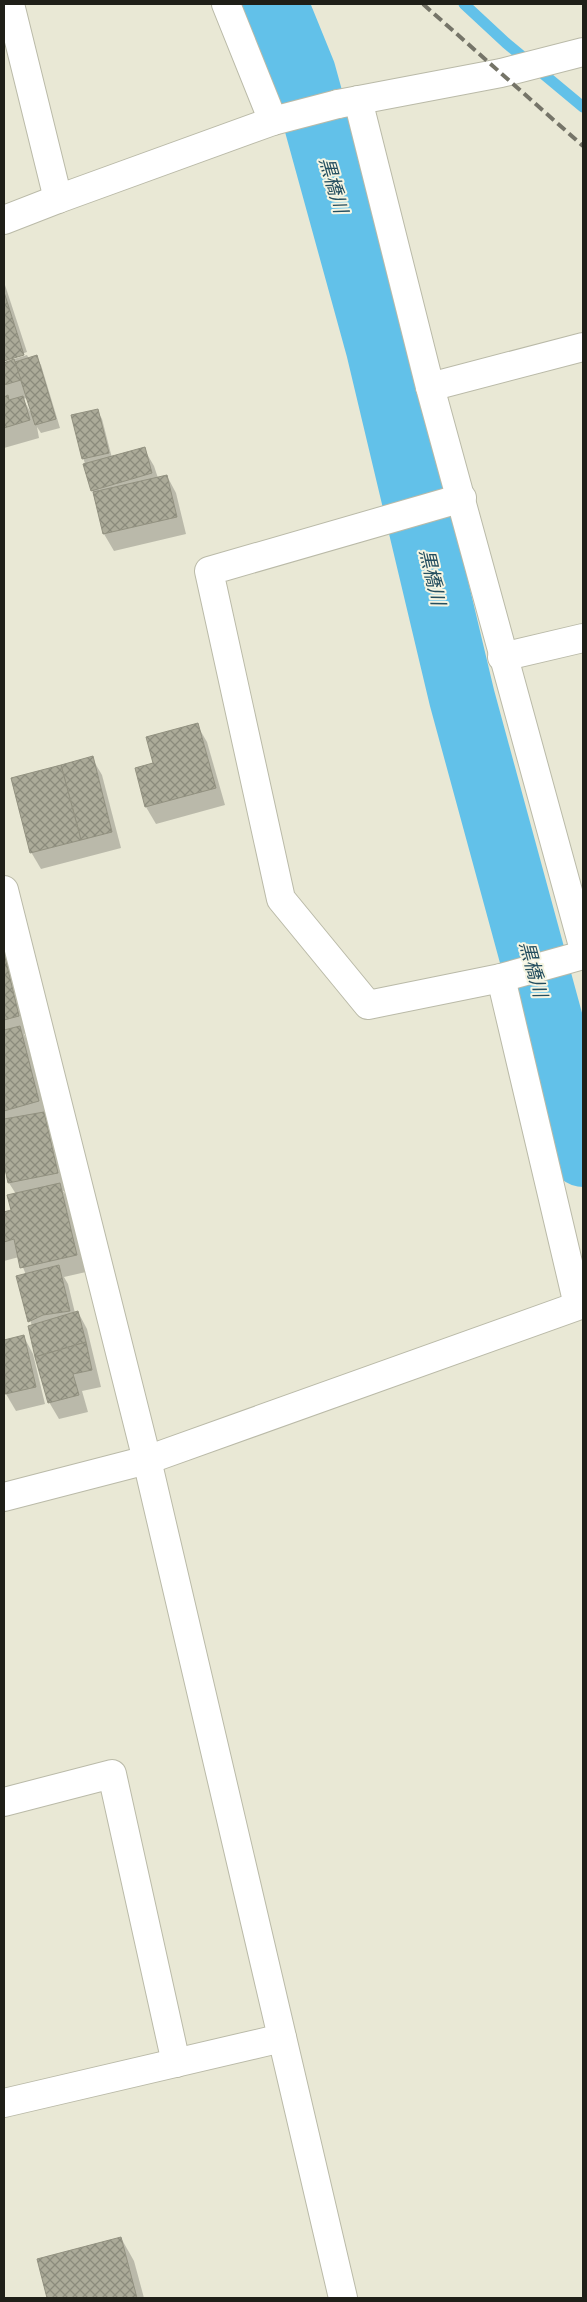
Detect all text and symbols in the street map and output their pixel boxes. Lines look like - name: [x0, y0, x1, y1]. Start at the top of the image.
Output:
- water label: 黒橋川: [313, 154, 355, 218]
- water label: 黒橋川: [413, 546, 453, 610]
- water label: 黒橋川: [513, 938, 554, 1002]

